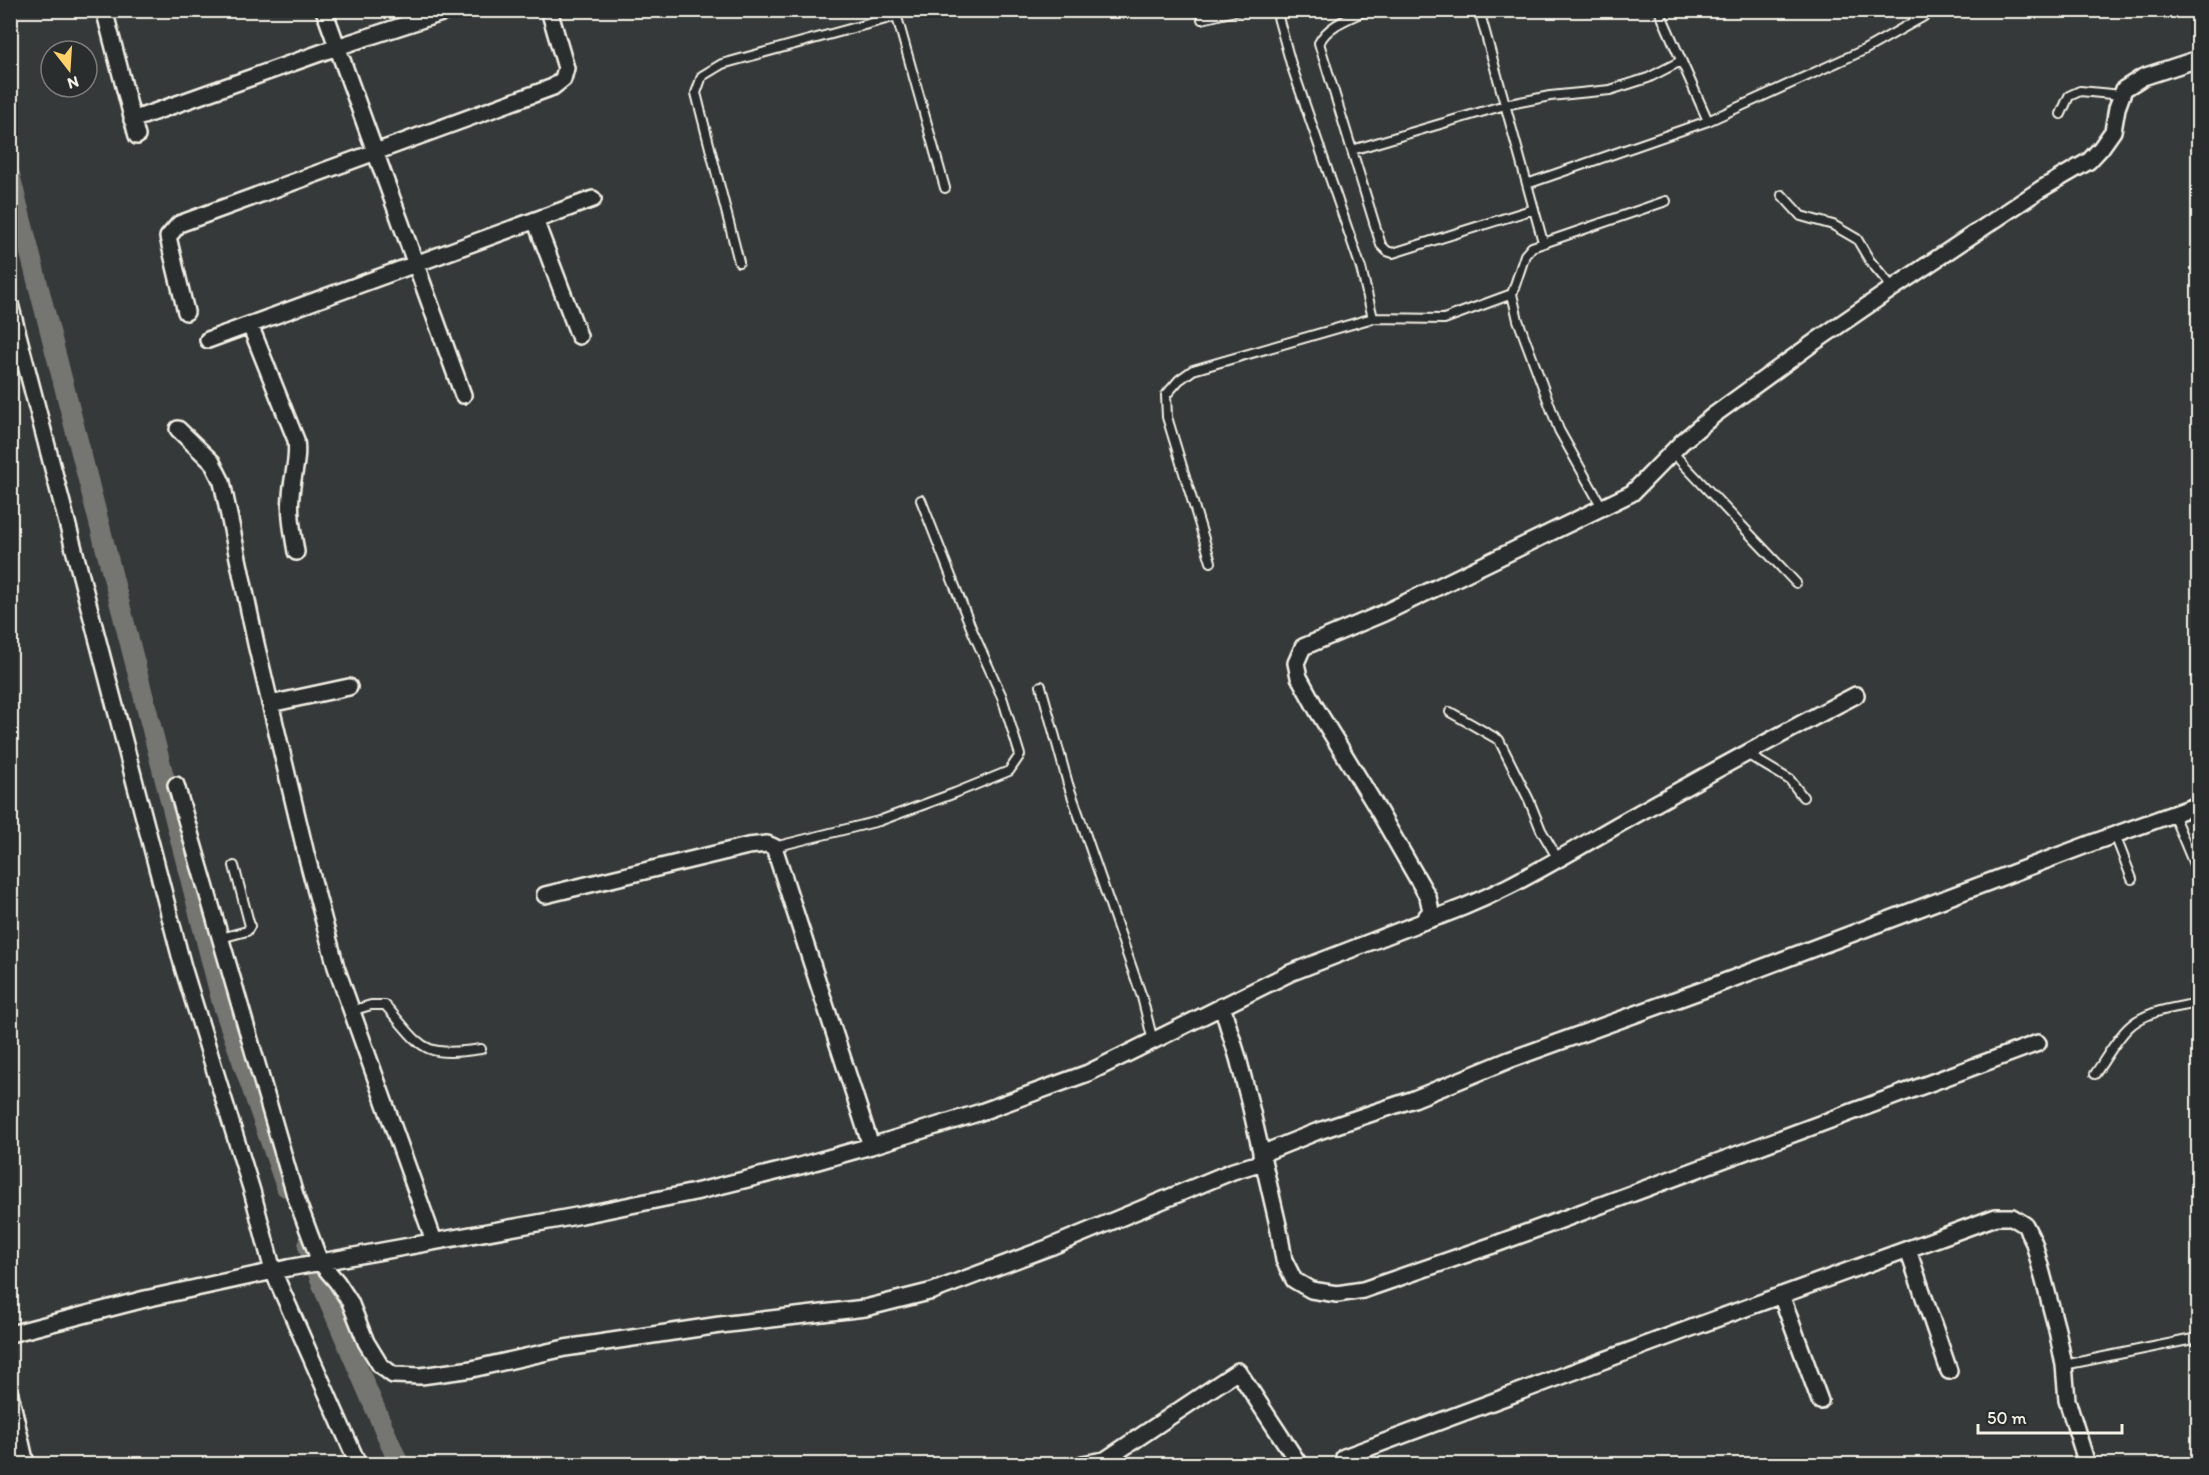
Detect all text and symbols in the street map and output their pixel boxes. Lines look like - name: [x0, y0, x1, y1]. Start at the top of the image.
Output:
- north arrow: [39, 39, 99, 99]
- text: N: [65, 72, 81, 94]
- scale bar: [1978, 1397, 2122, 1435]
- text: 50 m: [1987, 1407, 2027, 1429]

